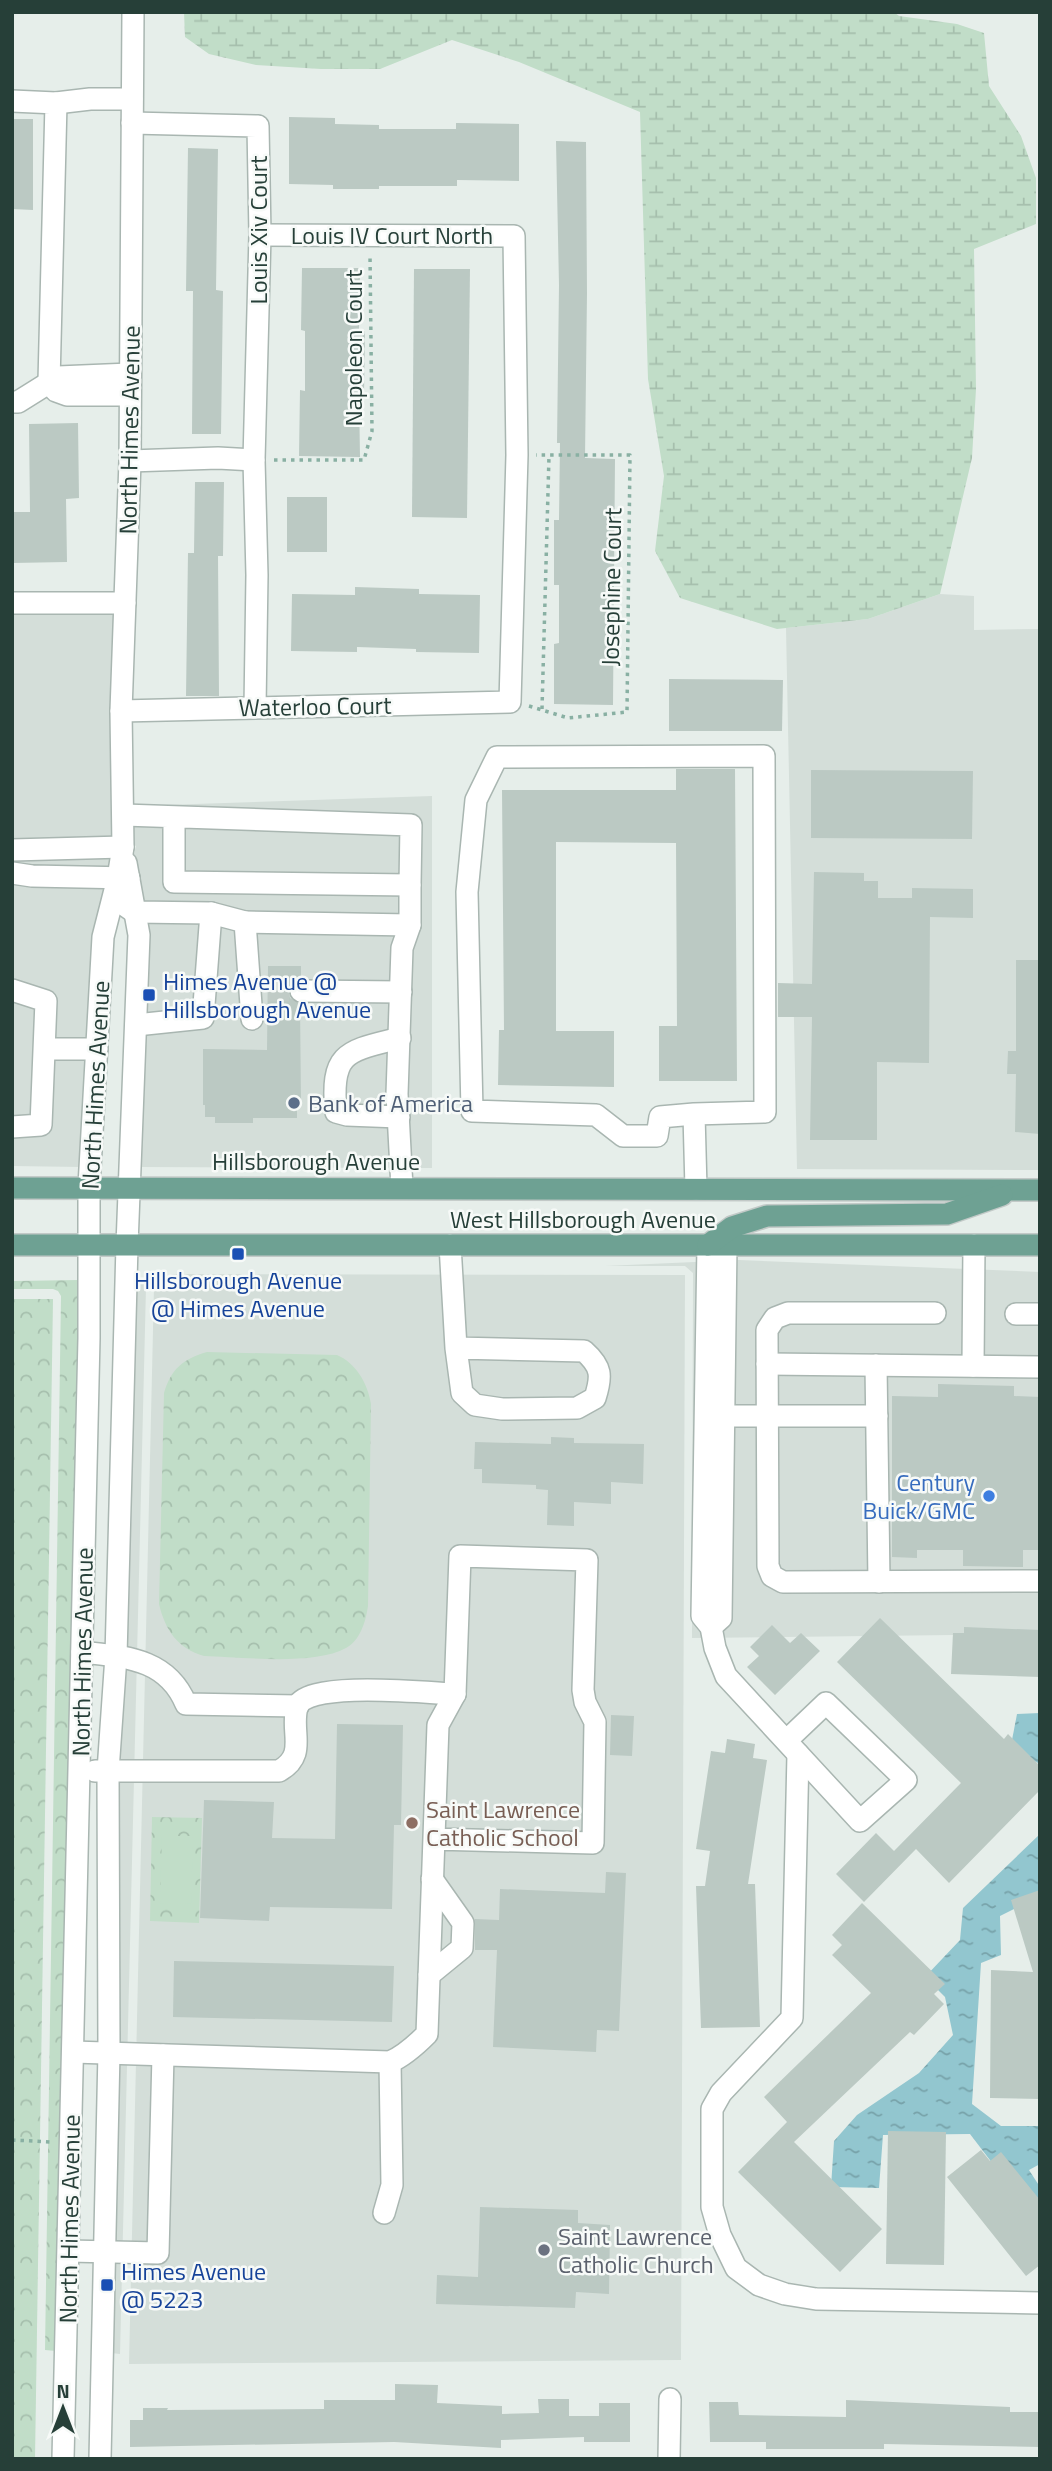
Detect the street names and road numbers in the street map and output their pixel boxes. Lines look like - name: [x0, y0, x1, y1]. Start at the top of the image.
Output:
- street label: Louis Xiv Court: [240, 155, 276, 304]
- street label: Louis IV Court North: [291, 217, 493, 253]
- street label: Napoleon Court: [335, 269, 371, 427]
- street label: North Himes Avenue: [109, 325, 149, 535]
- street label: Josephine Court: [592, 507, 630, 667]
- street label: Waterloo Court: [238, 687, 392, 725]
- street label: North Himes Avenue: [72, 980, 118, 1190]
- street label: Hillsborough Avenue: [212, 1143, 420, 1179]
- street label: West Hillsborough Avenue: [450, 1201, 716, 1237]
- street label: North Himes Avenue: [62, 1547, 102, 1757]
- street label: North Himes Avenue: [49, 2114, 89, 2324]

